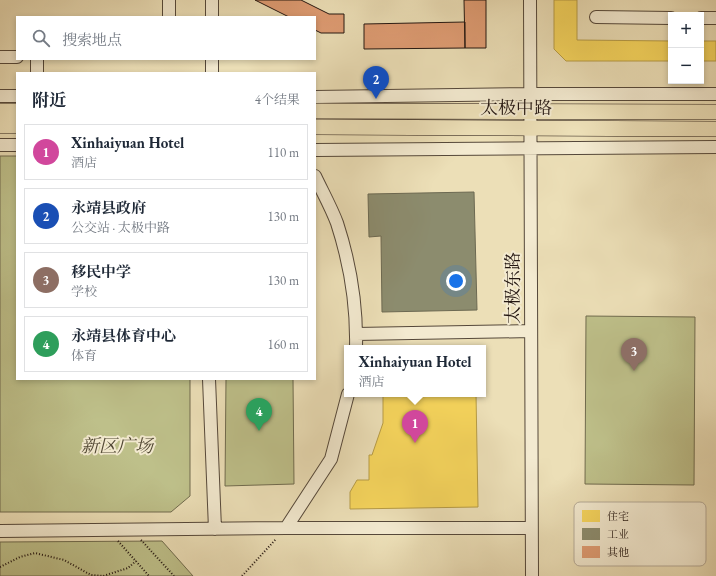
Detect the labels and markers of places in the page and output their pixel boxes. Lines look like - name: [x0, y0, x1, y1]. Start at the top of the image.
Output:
- pin: 2: [363, 66, 389, 99]
- pin: 3: [621, 338, 647, 371]
- pin: 4: [246, 398, 272, 431]
- pin: 1: [402, 410, 428, 443]

